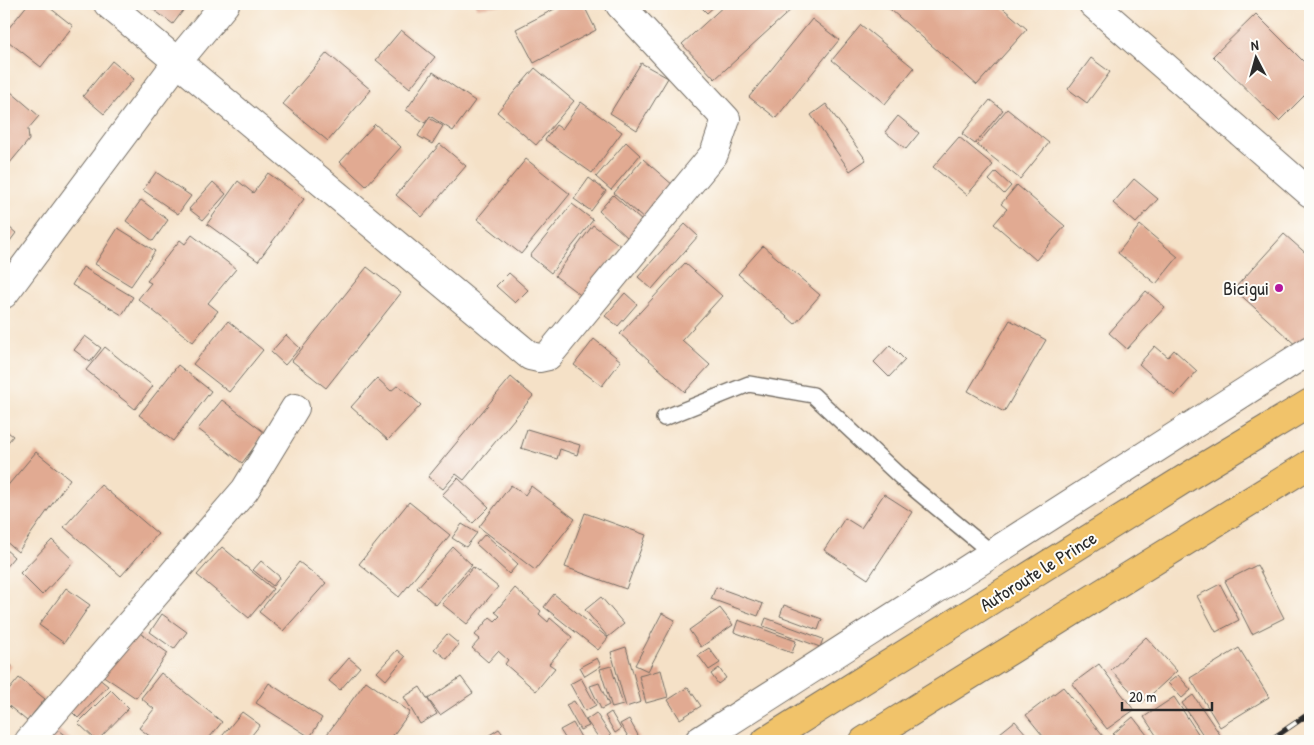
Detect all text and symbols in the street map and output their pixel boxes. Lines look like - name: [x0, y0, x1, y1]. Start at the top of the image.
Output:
- north arrow: [1232, 32, 1282, 82]
- text: N: [1250, 35, 1260, 54]
- place label: Bicigui: [1223, 275, 1269, 301]
- marker: Bicigui: [1273, 282, 1285, 294]
- street label: Autoroute le Prince: [975, 524, 1102, 617]
- scale bar: [1122, 680, 1212, 712]
- text: 20 m: [1129, 686, 1156, 707]

